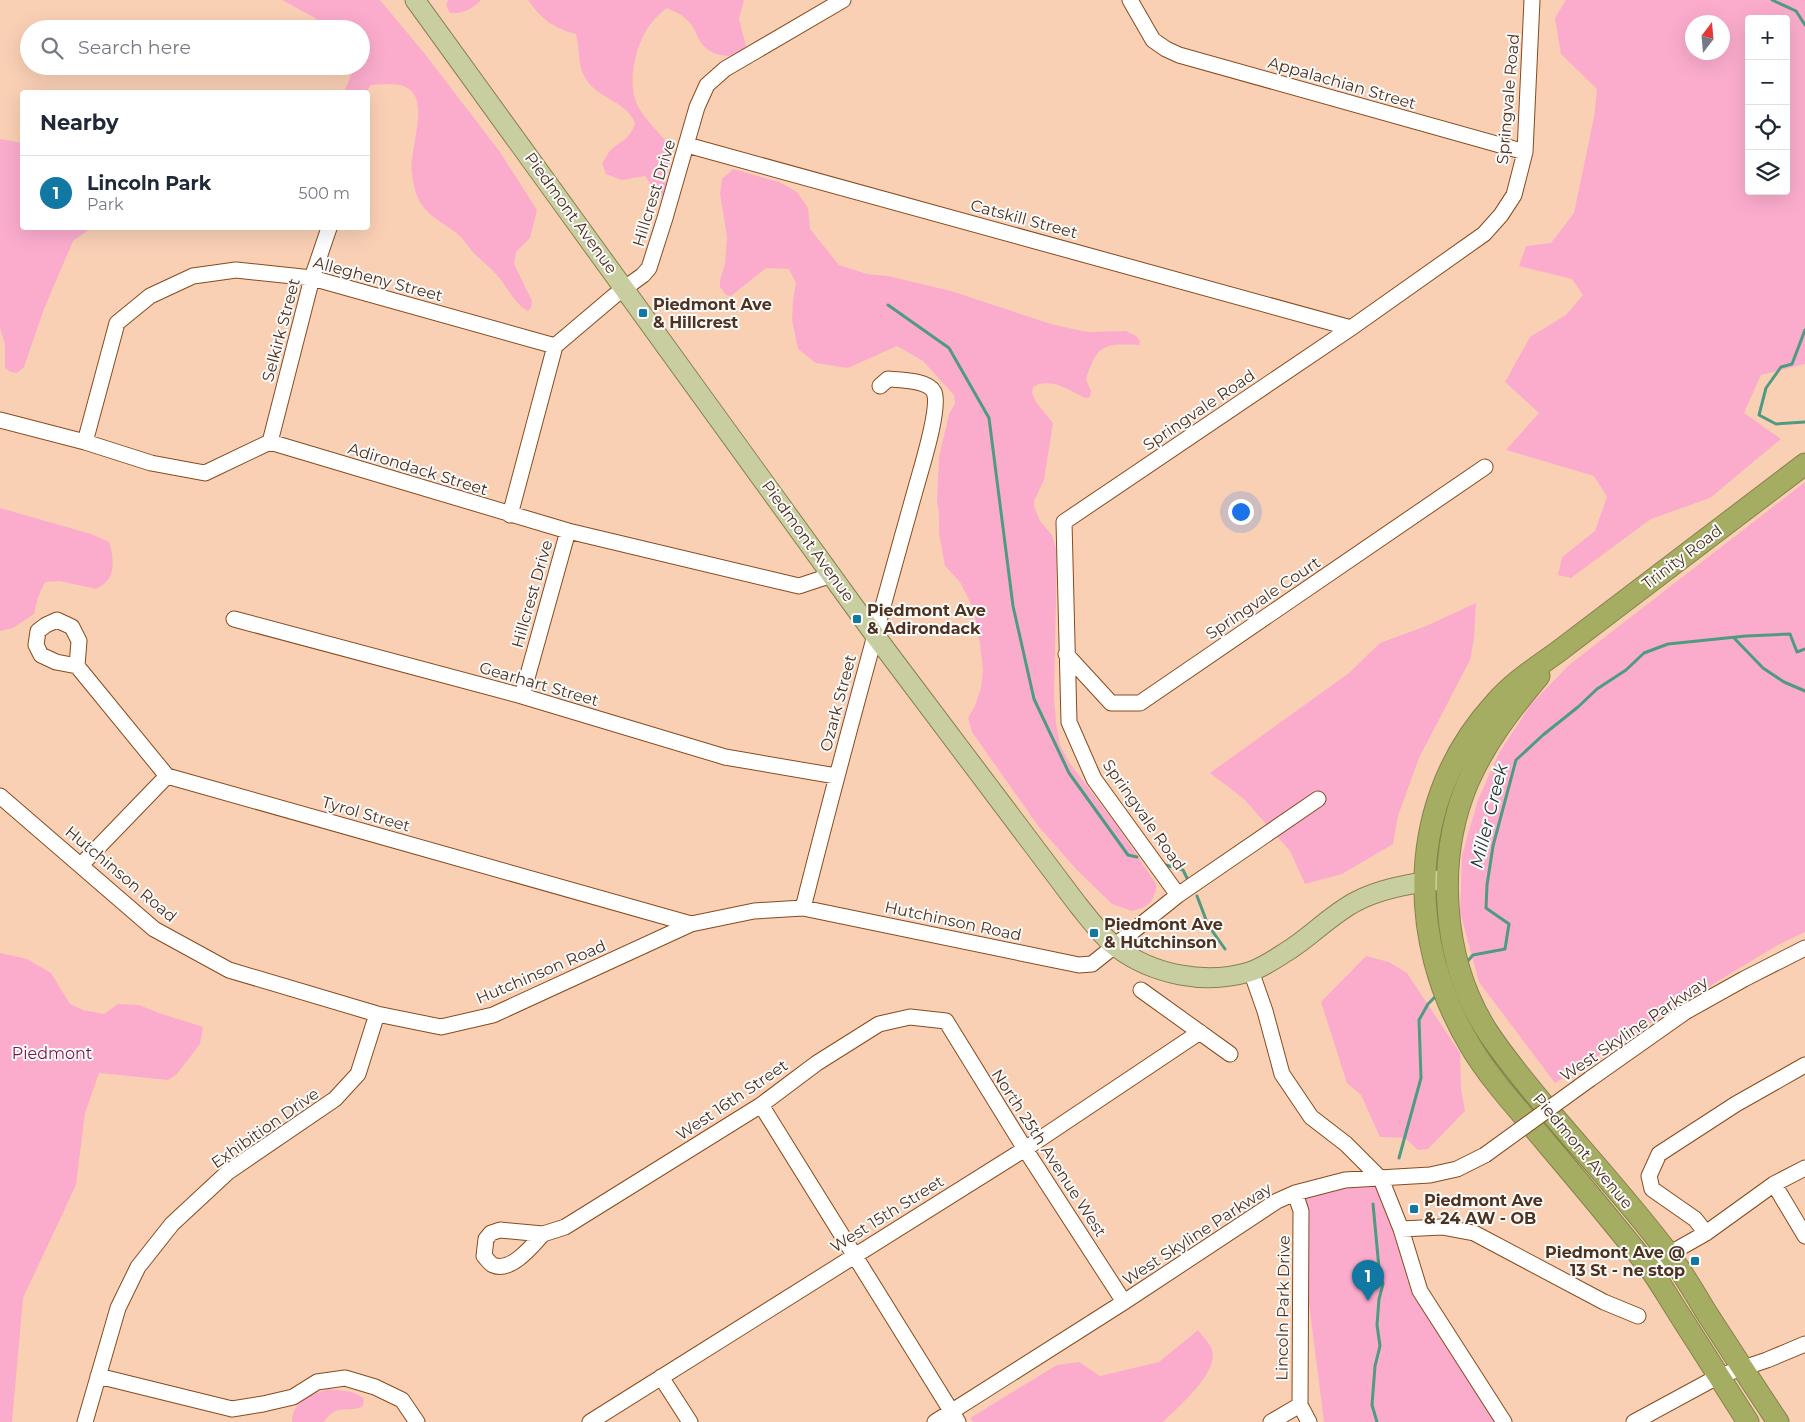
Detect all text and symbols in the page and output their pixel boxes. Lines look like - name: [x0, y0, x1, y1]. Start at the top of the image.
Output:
- north arrow: [1685, 15, 1730, 60]
- map controls: [1745, 15, 1790, 195]
- button: +: [1745, 15, 1790, 60]
- search box: [20, 20, 370, 75]
- street label: Springvale Road: [1493, 33, 1523, 165]
- icon: search: [38, 34, 66, 62]
- text: Search here: [78, 36, 191, 59]
- street label: Appalachian Street: [1266, 53, 1419, 113]
- button: −: [1745, 60, 1790, 105]
- button: locate: [1745, 105, 1790, 150]
- text: Nearby: [40, 110, 119, 135]
- street label: Hillcrest Drive: [629, 137, 679, 249]
- street label: Piedmont Avenue: [521, 149, 621, 277]
- button: layers: [1745, 150, 1790, 195]
- text: Lincoln Park: [87, 172, 211, 195]
- text: 1: [53, 184, 59, 203]
- text: 500 m: [299, 184, 350, 203]
- text: Park: [87, 195, 124, 214]
- street label: Catskill Street: [968, 196, 1080, 243]
- street label: Allegheny Street: [311, 253, 445, 306]
- street label: Selkirk Street: [258, 276, 304, 384]
- place label: Piedmont Ave & Hillcrest: [653, 295, 772, 332]
- marker: Piedmont Ave & Hillcrest: [637, 307, 649, 319]
- street label: Springvale Road: [1139, 366, 1259, 454]
- street label: Adirondack Street: [346, 439, 491, 499]
- street label: Piedmont Avenue: [758, 477, 858, 605]
- your location: [1228, 499, 1254, 525]
- street label: Trinity Road: [1638, 521, 1726, 593]
- street label: Hillcrest Drive: [508, 538, 556, 650]
- street label: Springvale Court: [1202, 552, 1324, 643]
- place label: Piedmont Ave & Adirondack: [867, 601, 986, 638]
- marker: Piedmont Ave & Adirondack: [851, 613, 863, 625]
- street label: Ozark Street: [816, 652, 860, 753]
- street label: Gearhart Street: [477, 658, 601, 710]
- street label: Springvale Road: [1099, 756, 1189, 874]
- water label: Miller Creek: [1465, 760, 1513, 871]
- street label: Tyrol Street: [320, 792, 413, 836]
- street label: Hutchinson Road: [61, 822, 181, 926]
- street label: Hutchinson Road: [883, 897, 1023, 945]
- place label: Piedmont Ave & Hutchinson: [1104, 915, 1223, 952]
- marker: Piedmont Ave & Hutchinson: [1088, 927, 1100, 939]
- street label: Hutchinson Road: [473, 936, 609, 1008]
- street label: West Skyline Parkway: [1557, 972, 1712, 1085]
- park label: Piedmont: [12, 1044, 93, 1063]
- street label: West 16th Street: [673, 1055, 792, 1144]
- street label: North 25th Avenue West: [988, 1066, 1111, 1241]
- street label: Exhibition Drive: [208, 1084, 322, 1172]
- street label: Piedmont Avenue: [1529, 1089, 1637, 1213]
- street label: West 15th Street: [827, 1171, 947, 1256]
- street label: West Skyline Parkway: [1119, 1179, 1275, 1289]
- place label: Piedmont Ave & 24 AW - OB: [1424, 1191, 1543, 1228]
- marker: Piedmont Ave & 24 AW - OB: [1408, 1203, 1420, 1215]
- street label: Lincoln Park Drive: [1272, 1235, 1294, 1381]
- place label: Piedmont Ave @ 13 St - ne stop: [1545, 1243, 1685, 1280]
- marker: Piedmont Ave @ 13 St - ne stop: [1689, 1255, 1701, 1267]
- pin: 1: [1352, 1260, 1384, 1301]

